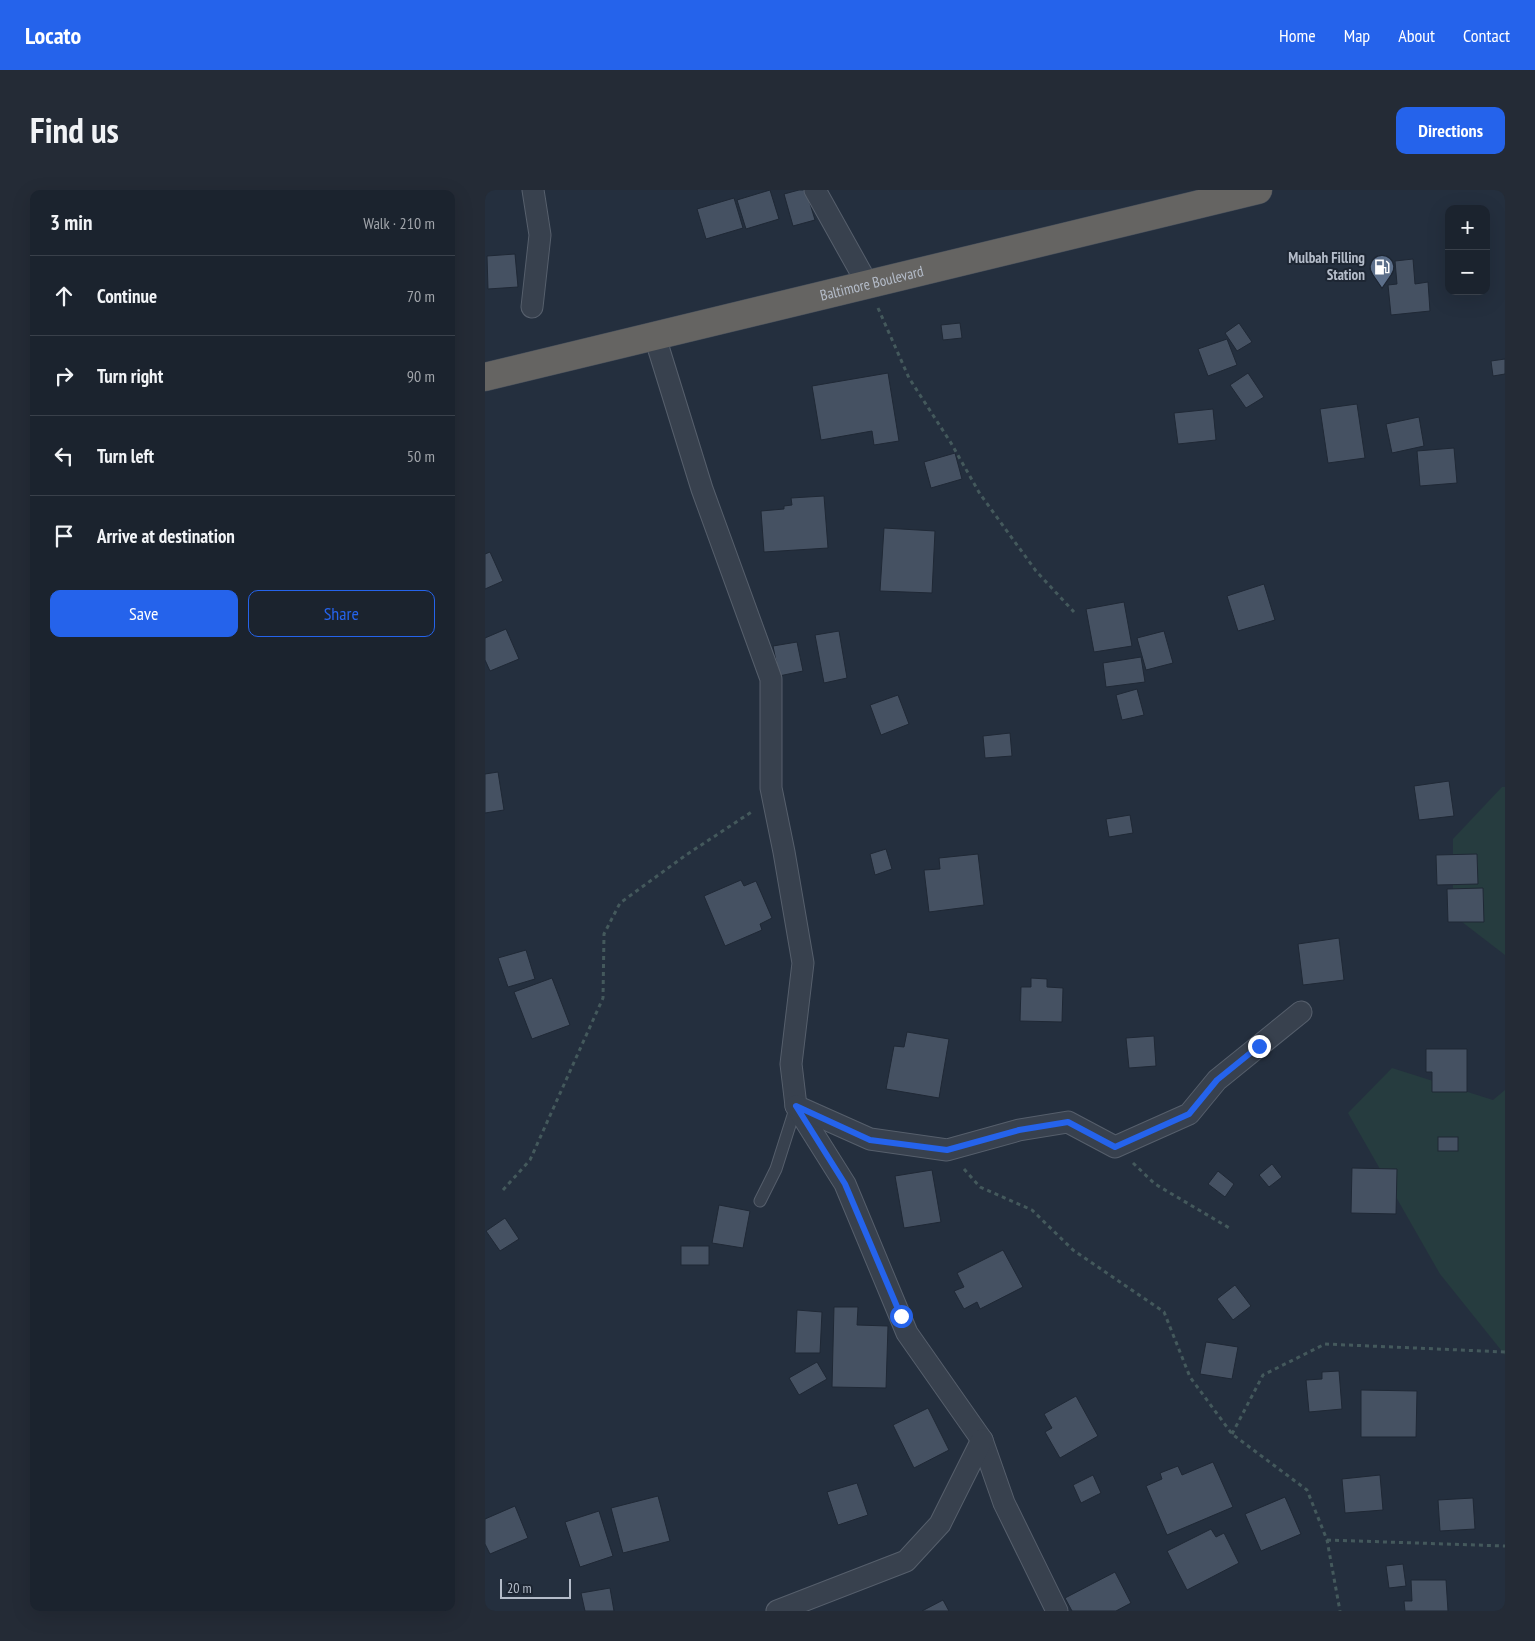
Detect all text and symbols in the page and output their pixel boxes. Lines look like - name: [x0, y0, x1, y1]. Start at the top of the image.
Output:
- text: Locato: [25, 20, 81, 51]
- text: Home: [1279, 24, 1316, 47]
- text: Map: [1344, 24, 1370, 47]
- text: About: [1398, 24, 1435, 47]
- text: Contact: [1463, 24, 1510, 47]
- text: Find us: [30, 107, 119, 153]
- button: Directions: [1396, 107, 1505, 154]
- map controls: [1445, 205, 1490, 295]
- button: +: [1445, 205, 1490, 250]
- text: 3 min: [50, 209, 92, 236]
- text: Walk · 210 m: [363, 213, 435, 233]
- place label: Mulbah Filling Station: [1288, 248, 1365, 284]
- button: −: [1445, 250, 1490, 295]
- fuel station icon: Mulbah Filling Station: [1369, 254, 1395, 288]
- street label: Baltimore Boulevard: [818, 261, 925, 305]
- icon: ahead: [50, 282, 78, 310]
- text: Continue: [97, 284, 157, 308]
- text: 70 m: [407, 286, 435, 306]
- icon: right: [50, 362, 78, 390]
- text: Turn right: [97, 364, 163, 388]
- text: 90 m: [407, 366, 435, 386]
- icon: left: [50, 442, 78, 470]
- text: Turn left: [97, 444, 154, 468]
- text: 50 m: [407, 446, 435, 466]
- icon: arrive: [50, 522, 78, 550]
- text: Arrive at destination: [97, 524, 235, 548]
- button: Save: [50, 590, 238, 637]
- button: Share: [248, 590, 435, 637]
- route end: [1248, 1035, 1271, 1058]
- route start: [890, 1305, 913, 1328]
- scale bar: [500, 1576, 571, 1599]
- text: 20 m: [507, 1579, 532, 1597]

